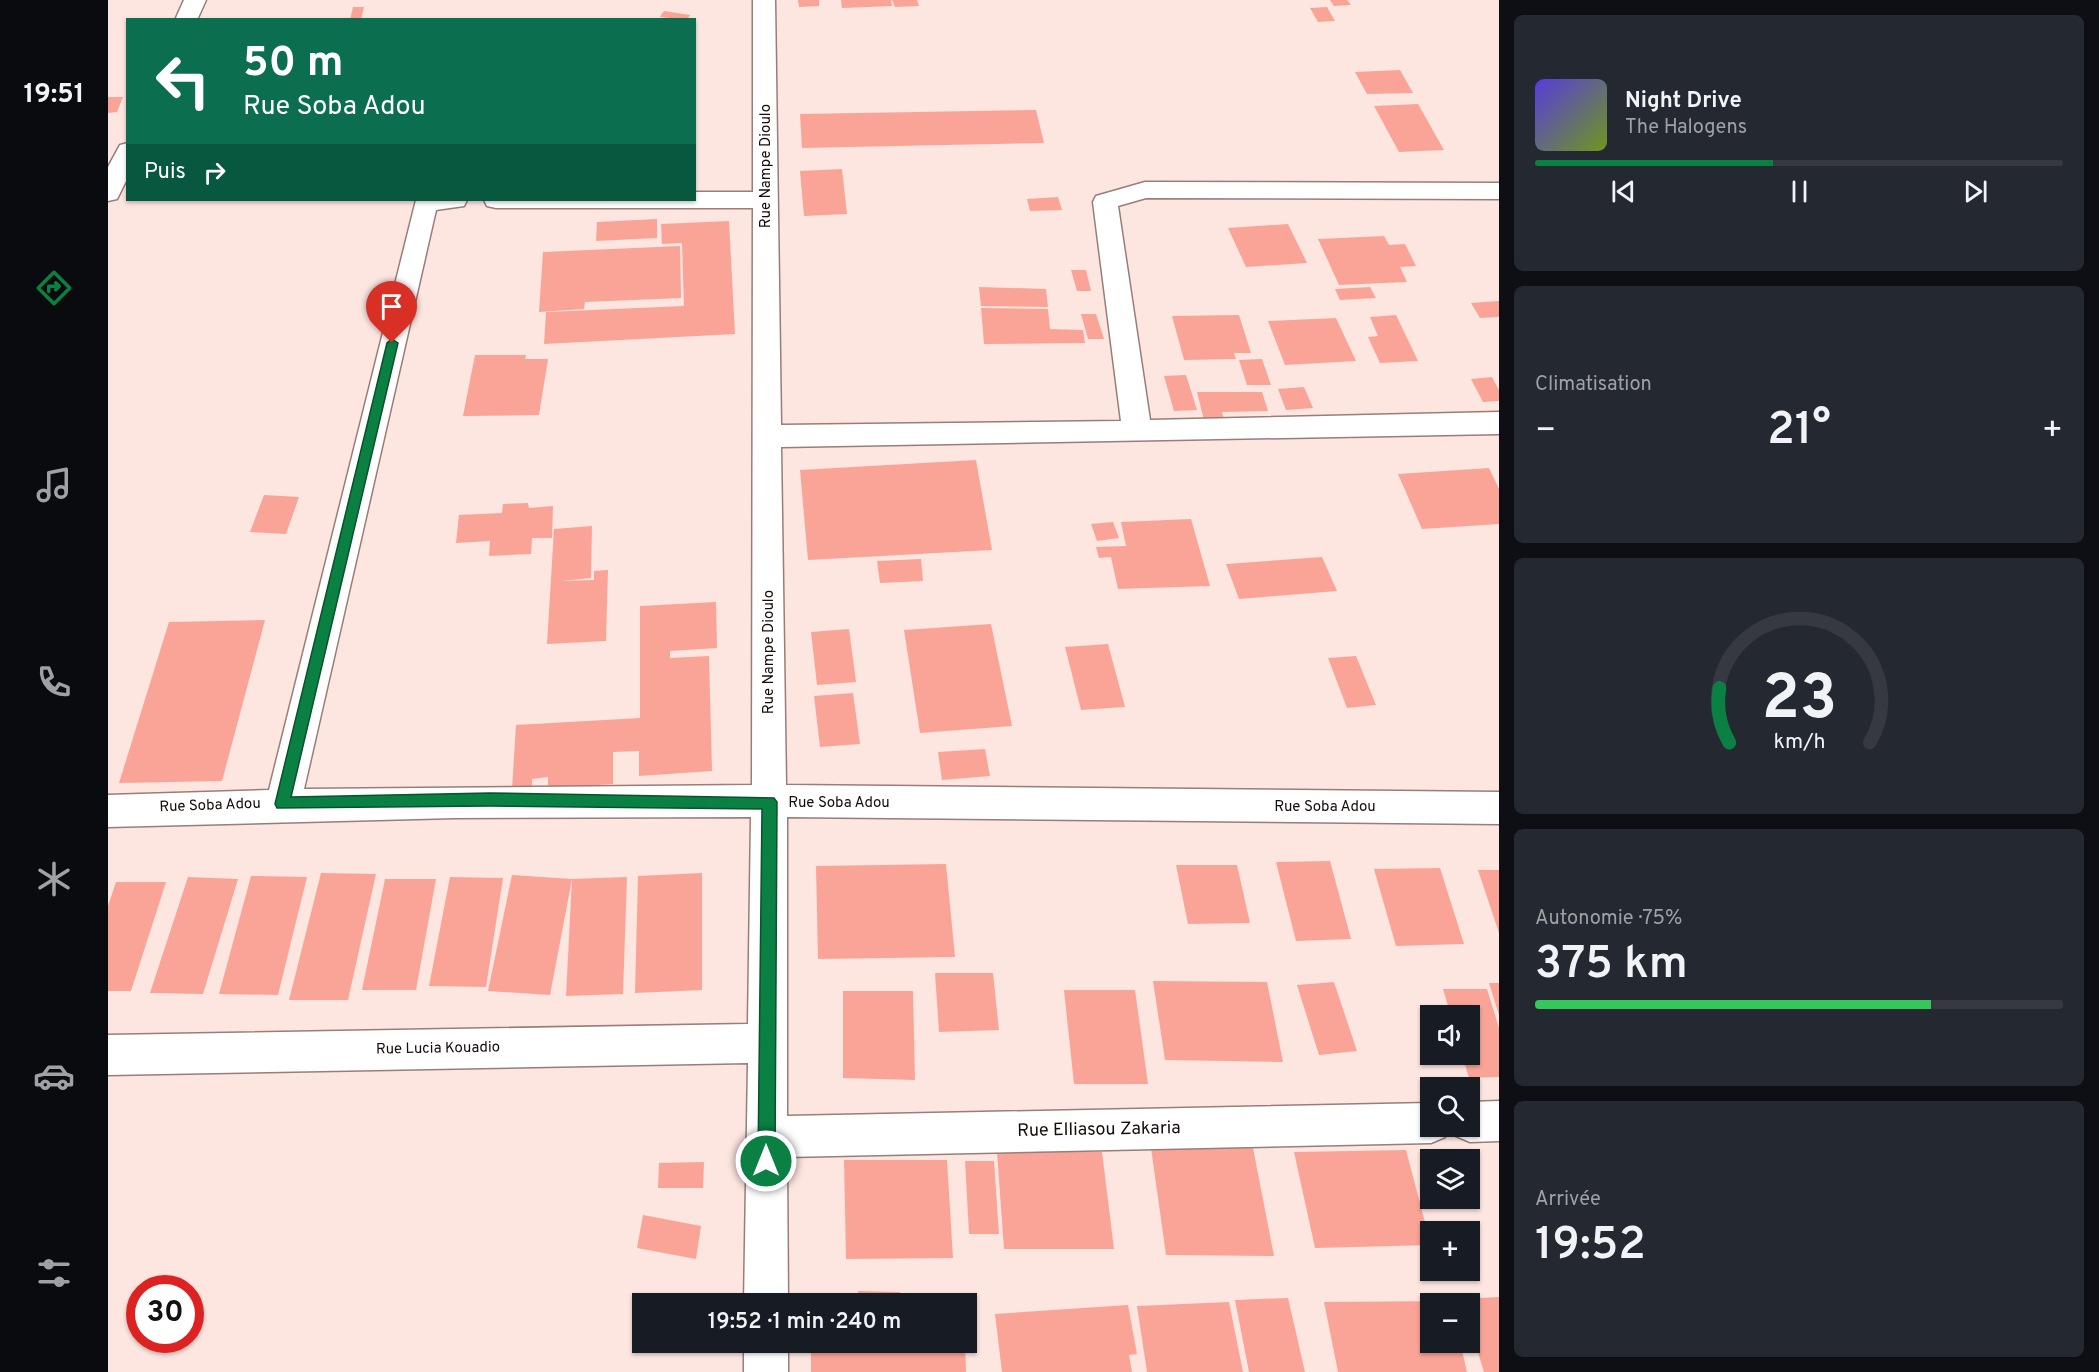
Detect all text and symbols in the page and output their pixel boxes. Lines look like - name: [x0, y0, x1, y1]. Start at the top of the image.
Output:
- text: 50 m: [243, 38, 344, 91]
- icon: left: [144, 42, 222, 120]
- text: 19:51: [23, 78, 85, 112]
- text: Night Drive: [1625, 88, 1742, 115]
- text: Rue Soba Adou: [243, 90, 426, 124]
- street label: Rue Nampe Dioulo: [757, 104, 776, 228]
- text: The Halogens: [1625, 115, 1747, 141]
- icon: right: [198, 156, 231, 189]
- text: Puis: [144, 159, 186, 186]
- icon: previous: [1607, 175, 1640, 208]
- icon: pause: [1783, 175, 1816, 208]
- icon: next: [1959, 175, 1992, 208]
- icon: directions: [33, 267, 75, 309]
- pin: [366, 281, 417, 343]
- icon: arrive: [375, 290, 408, 323]
- text: Climatisation: [1535, 372, 1652, 398]
- text: 21°: [1767, 403, 1831, 460]
- text: −: [1535, 411, 1556, 453]
- text: +: [2042, 411, 2063, 453]
- icon: music: [33, 464, 75, 506]
- street label: Rue Nampe Dioulo: [760, 590, 779, 714]
- icon: phone: [33, 661, 75, 703]
- text: 23: [1761, 662, 1837, 741]
- text: km/h: [1773, 729, 1825, 756]
- street label: Rue Soba Adou: [788, 794, 890, 813]
- street label: Rue Soba Adou: [159, 795, 261, 817]
- street label: Rue Soba Adou: [1274, 798, 1376, 817]
- icon: climate: [33, 858, 75, 900]
- text: Autonomie · 75%: [1535, 906, 1682, 932]
- text: 375 km: [1535, 937, 1688, 994]
- map controls: [1420, 1005, 1480, 1353]
- button: sound: [1420, 1005, 1480, 1065]
- street label: Rue Lucia Kouadio: [376, 1038, 500, 1060]
- icon: car: [33, 1055, 75, 1097]
- button: search: [1420, 1077, 1480, 1137]
- street label: Rue Elliasou Zakaria: [1017, 1117, 1181, 1143]
- position arrow: [734, 1129, 798, 1193]
- button: layers: [1420, 1149, 1480, 1209]
- text: Arrivée: [1535, 1187, 1601, 1213]
- text: 19:52: [1535, 1218, 1646, 1275]
- button: +: [1420, 1221, 1480, 1281]
- icon: filters: [33, 1252, 75, 1294]
- speed limit sign: 30: [126, 1275, 204, 1353]
- button: −: [1420, 1293, 1480, 1353]
- text: 19:52 · 1 min · 240 m: [708, 1309, 901, 1336]

